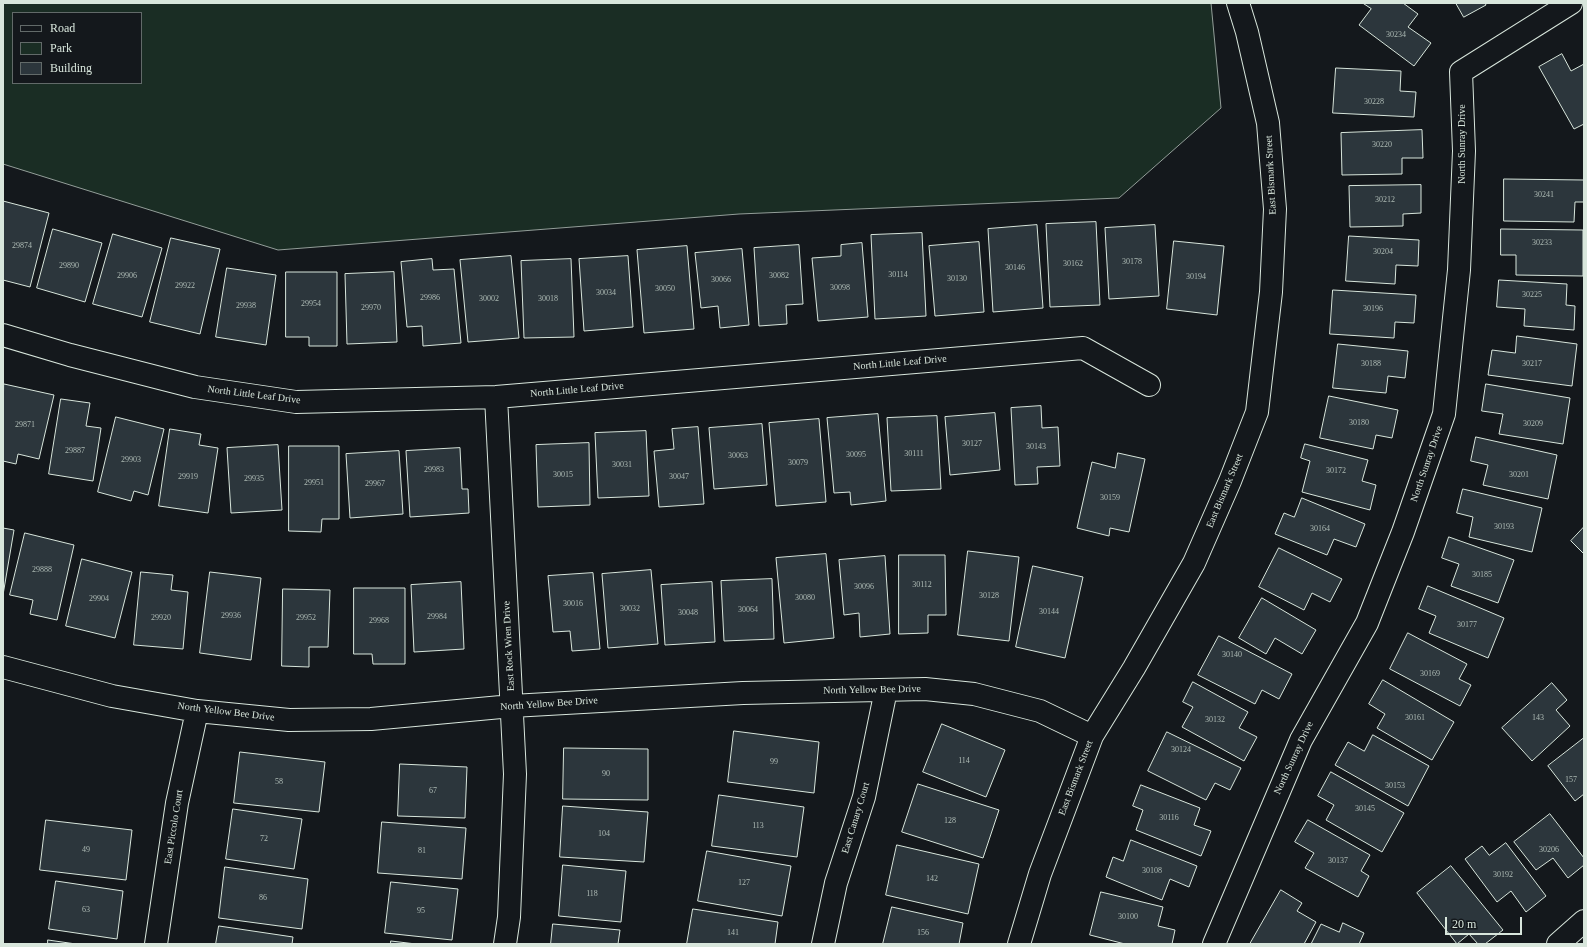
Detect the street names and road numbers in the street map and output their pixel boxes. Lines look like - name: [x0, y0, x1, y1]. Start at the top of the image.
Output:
- street label: North Sunray Drive: [1456, 104, 1468, 184]
- street label: East Bismark Street: [1263, 135, 1279, 215]
- street label: North Little Leaf Drive: [853, 353, 947, 373]
- street label: North Little Leaf Drive: [530, 380, 624, 400]
- street label: North Little Leaf Drive: [207, 383, 301, 407]
- street label: North Sunray Drive: [1408, 424, 1446, 504]
- street label: East Bismark Street: [1204, 452, 1246, 530]
- street label: East Rock Wren Drive: [501, 601, 517, 691]
- street label: North Yellow Bee Drive: [823, 683, 921, 697]
- street label: North Yellow Bee Drive: [500, 695, 598, 713]
- street label: North Yellow Bee Drive: [177, 700, 275, 724]
- street label: North Sunray Drive: [1272, 719, 1316, 797]
- street label: East Bismark Street: [1056, 739, 1096, 817]
- street label: East Canary Court: [839, 781, 873, 855]
- street label: East Piccolo Court: [162, 789, 186, 865]

